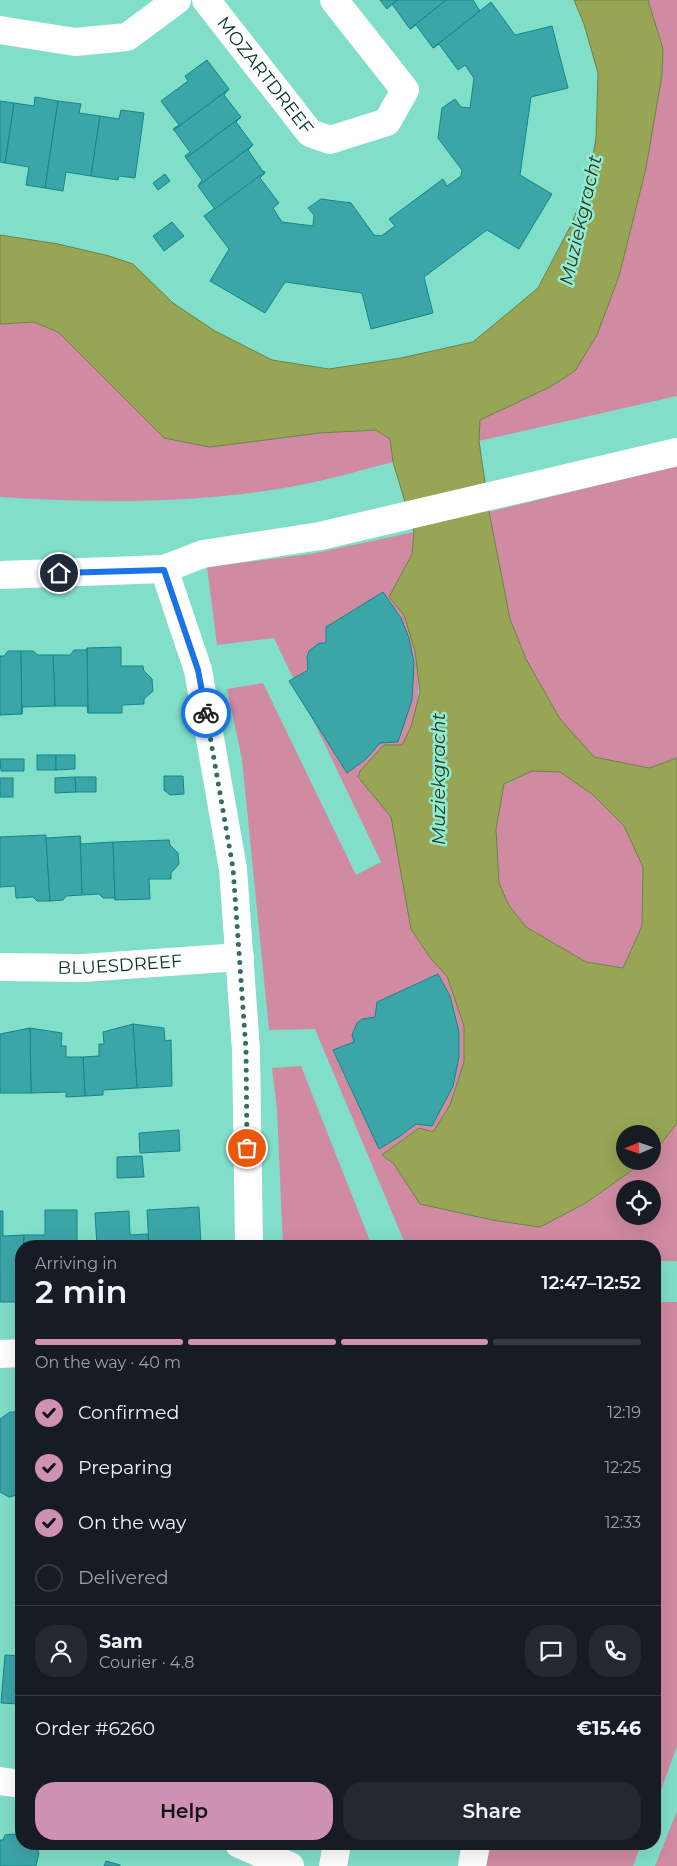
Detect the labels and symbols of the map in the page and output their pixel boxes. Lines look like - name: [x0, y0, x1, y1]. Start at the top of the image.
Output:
- street label: MOZARTDREEF: [212, 12, 318, 139]
- water label: Muziekgracht: [554, 153, 607, 287]
- pin: [38, 552, 80, 594]
- courier: [181, 688, 231, 738]
- water label: Muziekgracht: [427, 712, 450, 845]
- street label: BLUESDREEF: [57, 950, 183, 979]
- north arrow: [616, 1125, 661, 1170]
- pin: [226, 1127, 268, 1169]

